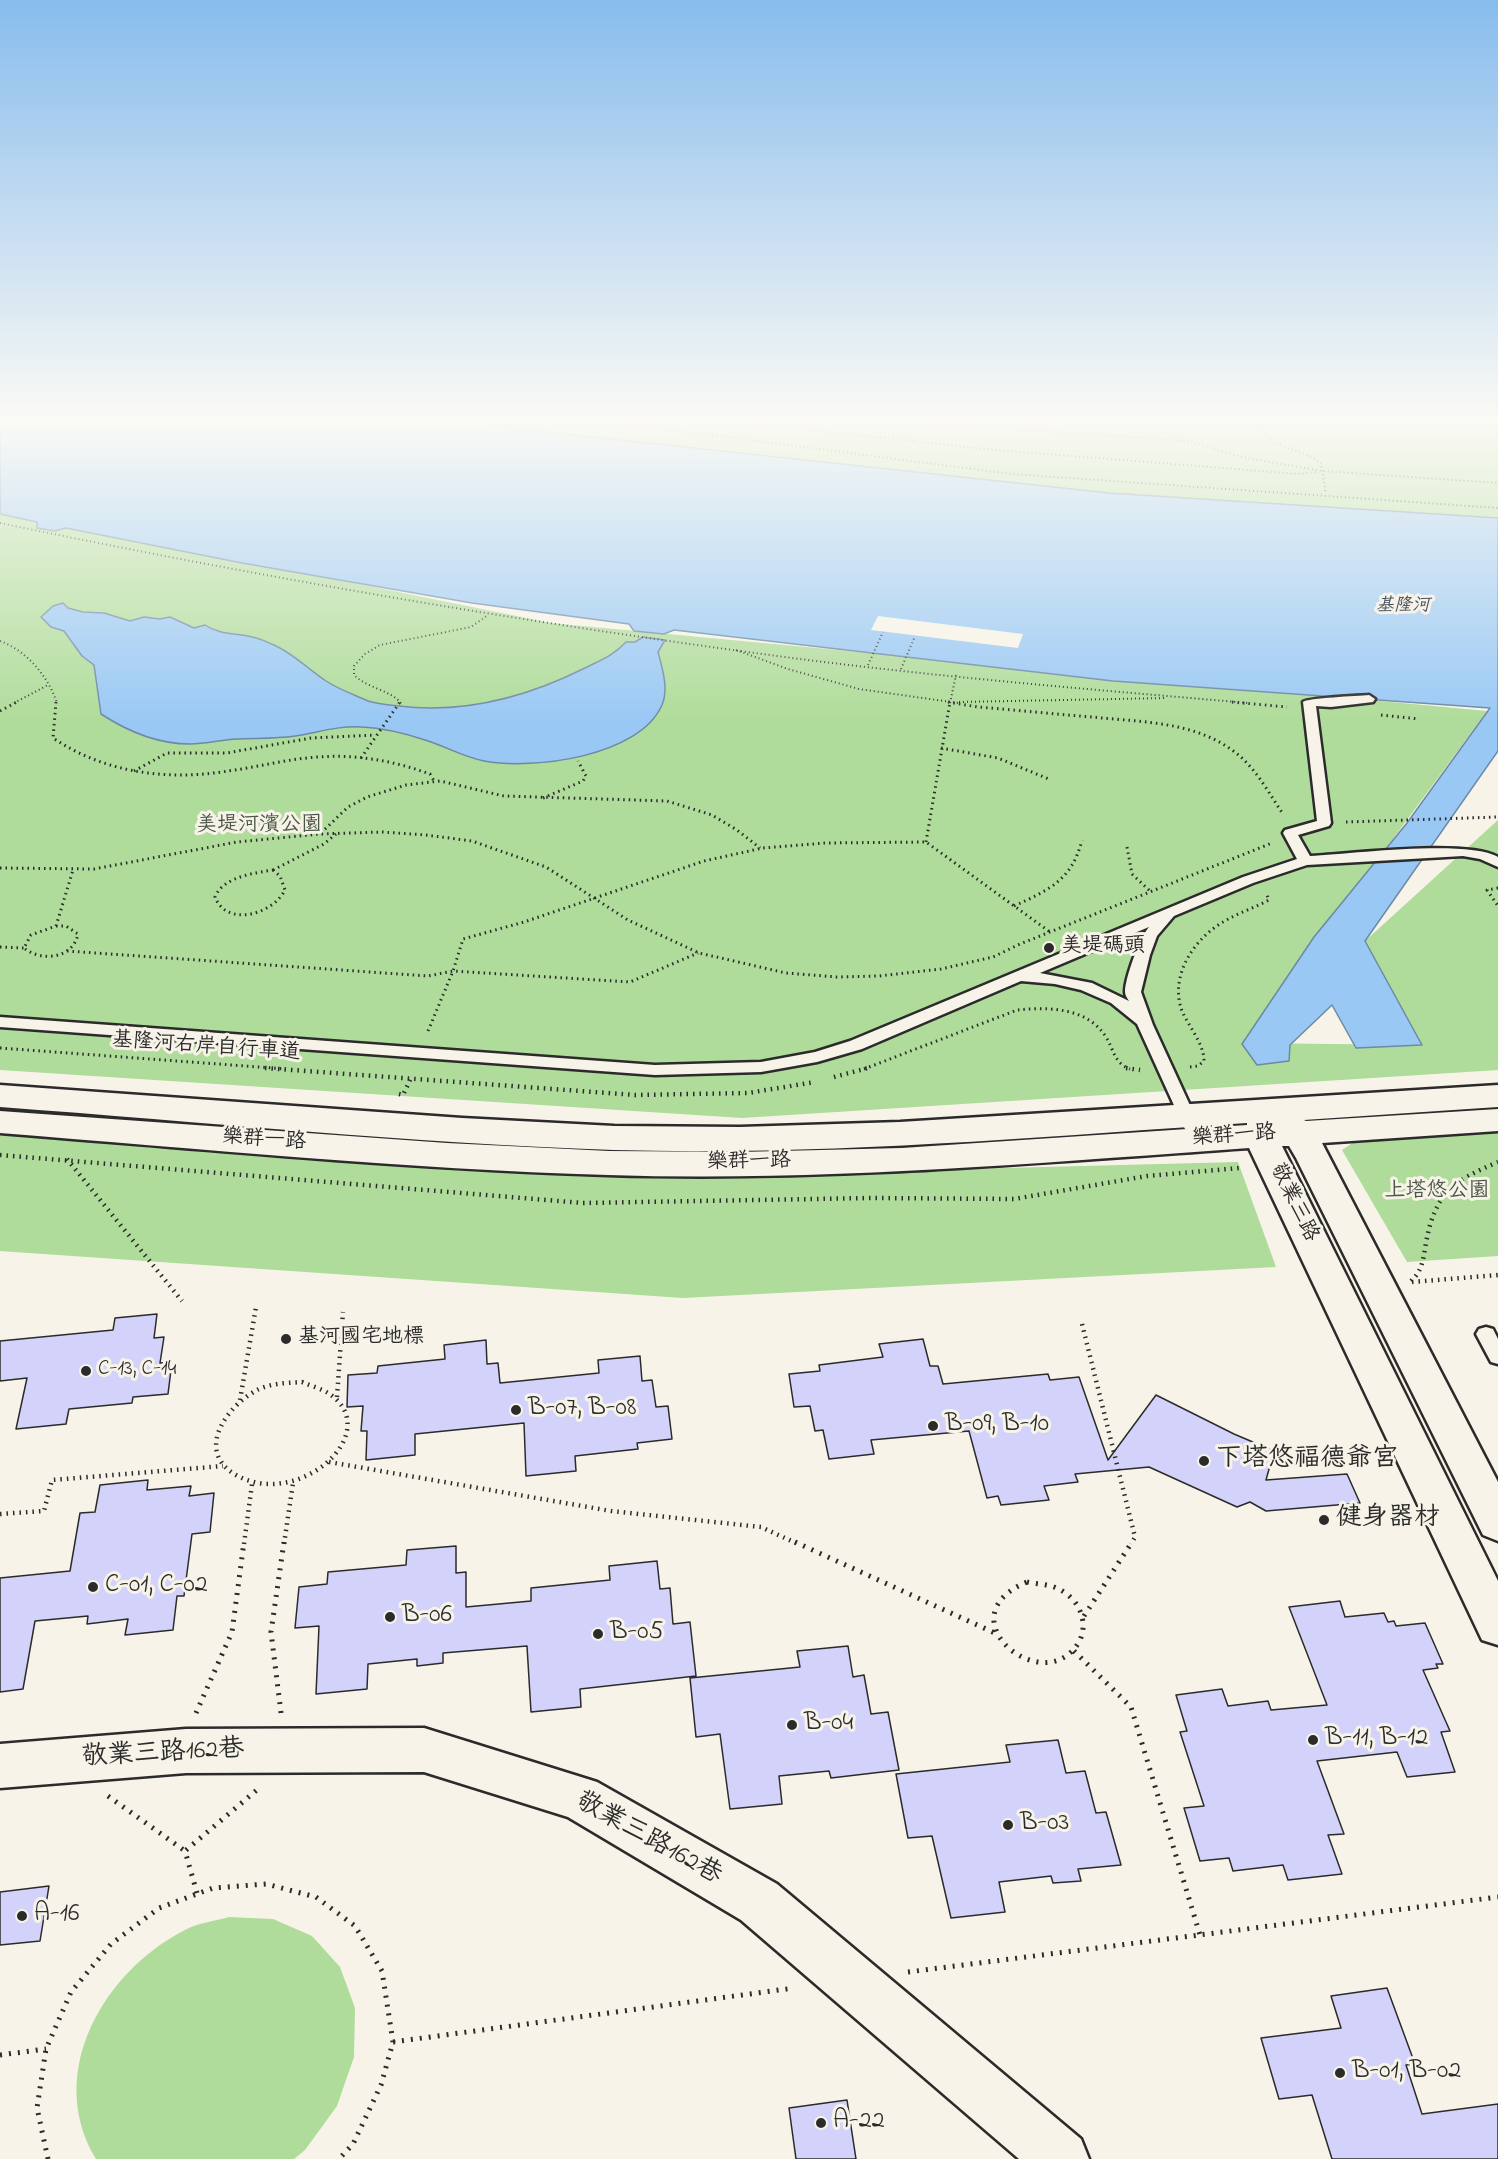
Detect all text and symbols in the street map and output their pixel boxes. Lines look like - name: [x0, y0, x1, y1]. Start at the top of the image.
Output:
- water label: 基隆河: [1376, 596, 1430, 618]
- park label: 美堤河濱公園: [196, 814, 322, 840]
- place label: 美堤碼頭: [1061, 935, 1145, 961]
- marker: 美堤碼頭: [1042, 941, 1056, 955]
- street label: 基隆河右岸自行車道: [111, 1029, 301, 1067]
- street label: 樂群一路: [1191, 1122, 1277, 1152]
- street label: 樂群一路: [221, 1126, 307, 1156]
- street label: 樂群一路: [707, 1150, 791, 1176]
- street label: 敬業三路: [1263, 1160, 1323, 1246]
- park label: 上塔悠公園: [1385, 1180, 1489, 1206]
- place label: 基河國宅地標: [298, 1326, 424, 1352]
- marker: 基河國宅地標: [279, 1332, 293, 1346]
- place label: C-13, C-14: [98, 1358, 176, 1384]
- marker: C-13, C-14: [79, 1364, 93, 1378]
- place label: B-07, B-08: [528, 1394, 636, 1426]
- marker: B-07, B-08: [509, 1403, 523, 1417]
- place label: B-09, B-10: [945, 1410, 1049, 1442]
- marker: B-09, B-10: [926, 1419, 940, 1433]
- place label: 下塔悠福德爺宮: [1216, 1445, 1398, 1477]
- marker: 下塔悠福德爺宮: [1197, 1454, 1211, 1468]
- place label: 健身器材: [1336, 1504, 1440, 1536]
- marker: 健身器材: [1317, 1513, 1331, 1527]
- place label: C-01, C-02: [105, 1571, 208, 1603]
- marker: C-01, C-02: [86, 1580, 100, 1594]
- place label: B-06: [402, 1601, 452, 1633]
- marker: B-06: [383, 1610, 397, 1624]
- place label: B-05: [610, 1618, 663, 1650]
- marker: B-05: [591, 1627, 605, 1641]
- place label: B-04: [804, 1709, 853, 1741]
- marker: B-04: [785, 1718, 799, 1732]
- place label: B-11, B-12: [1325, 1724, 1428, 1756]
- marker: B-11, B-12: [1306, 1733, 1320, 1747]
- street label: 敬業三路162巷: [81, 1735, 245, 1775]
- street label: 敬業三路162巷: [569, 1787, 727, 1893]
- place label: B-03: [1020, 1809, 1069, 1841]
- marker: B-03: [1001, 1818, 1015, 1832]
- place label: A-16: [34, 1900, 79, 1932]
- marker: A-16: [15, 1909, 29, 1923]
- place label: B-01, B-02: [1352, 2057, 1461, 2089]
- marker: B-01, B-02: [1333, 2066, 1347, 2080]
- place label: A-22: [833, 2107, 885, 2139]
- marker: A-22: [814, 2116, 828, 2130]

